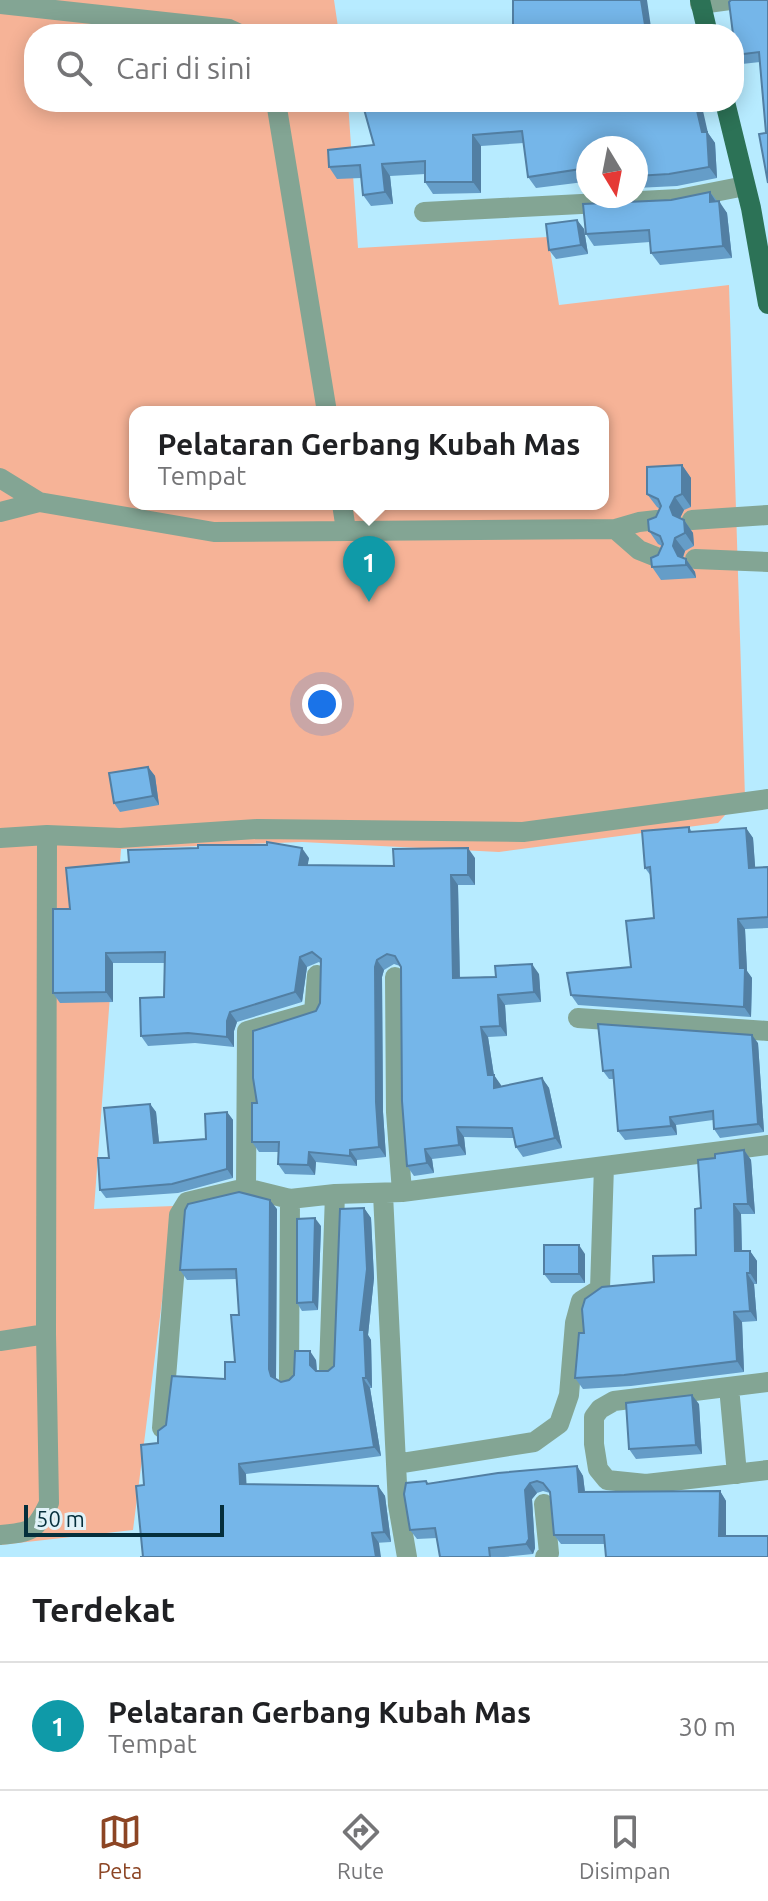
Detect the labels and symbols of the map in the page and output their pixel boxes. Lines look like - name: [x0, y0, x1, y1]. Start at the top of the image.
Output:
- north arrow: [576, 136, 648, 208]
- pin: 1: [343, 536, 395, 602]
- your location: [302, 684, 342, 724]
- scale bar: [24, 1501, 224, 1537]

